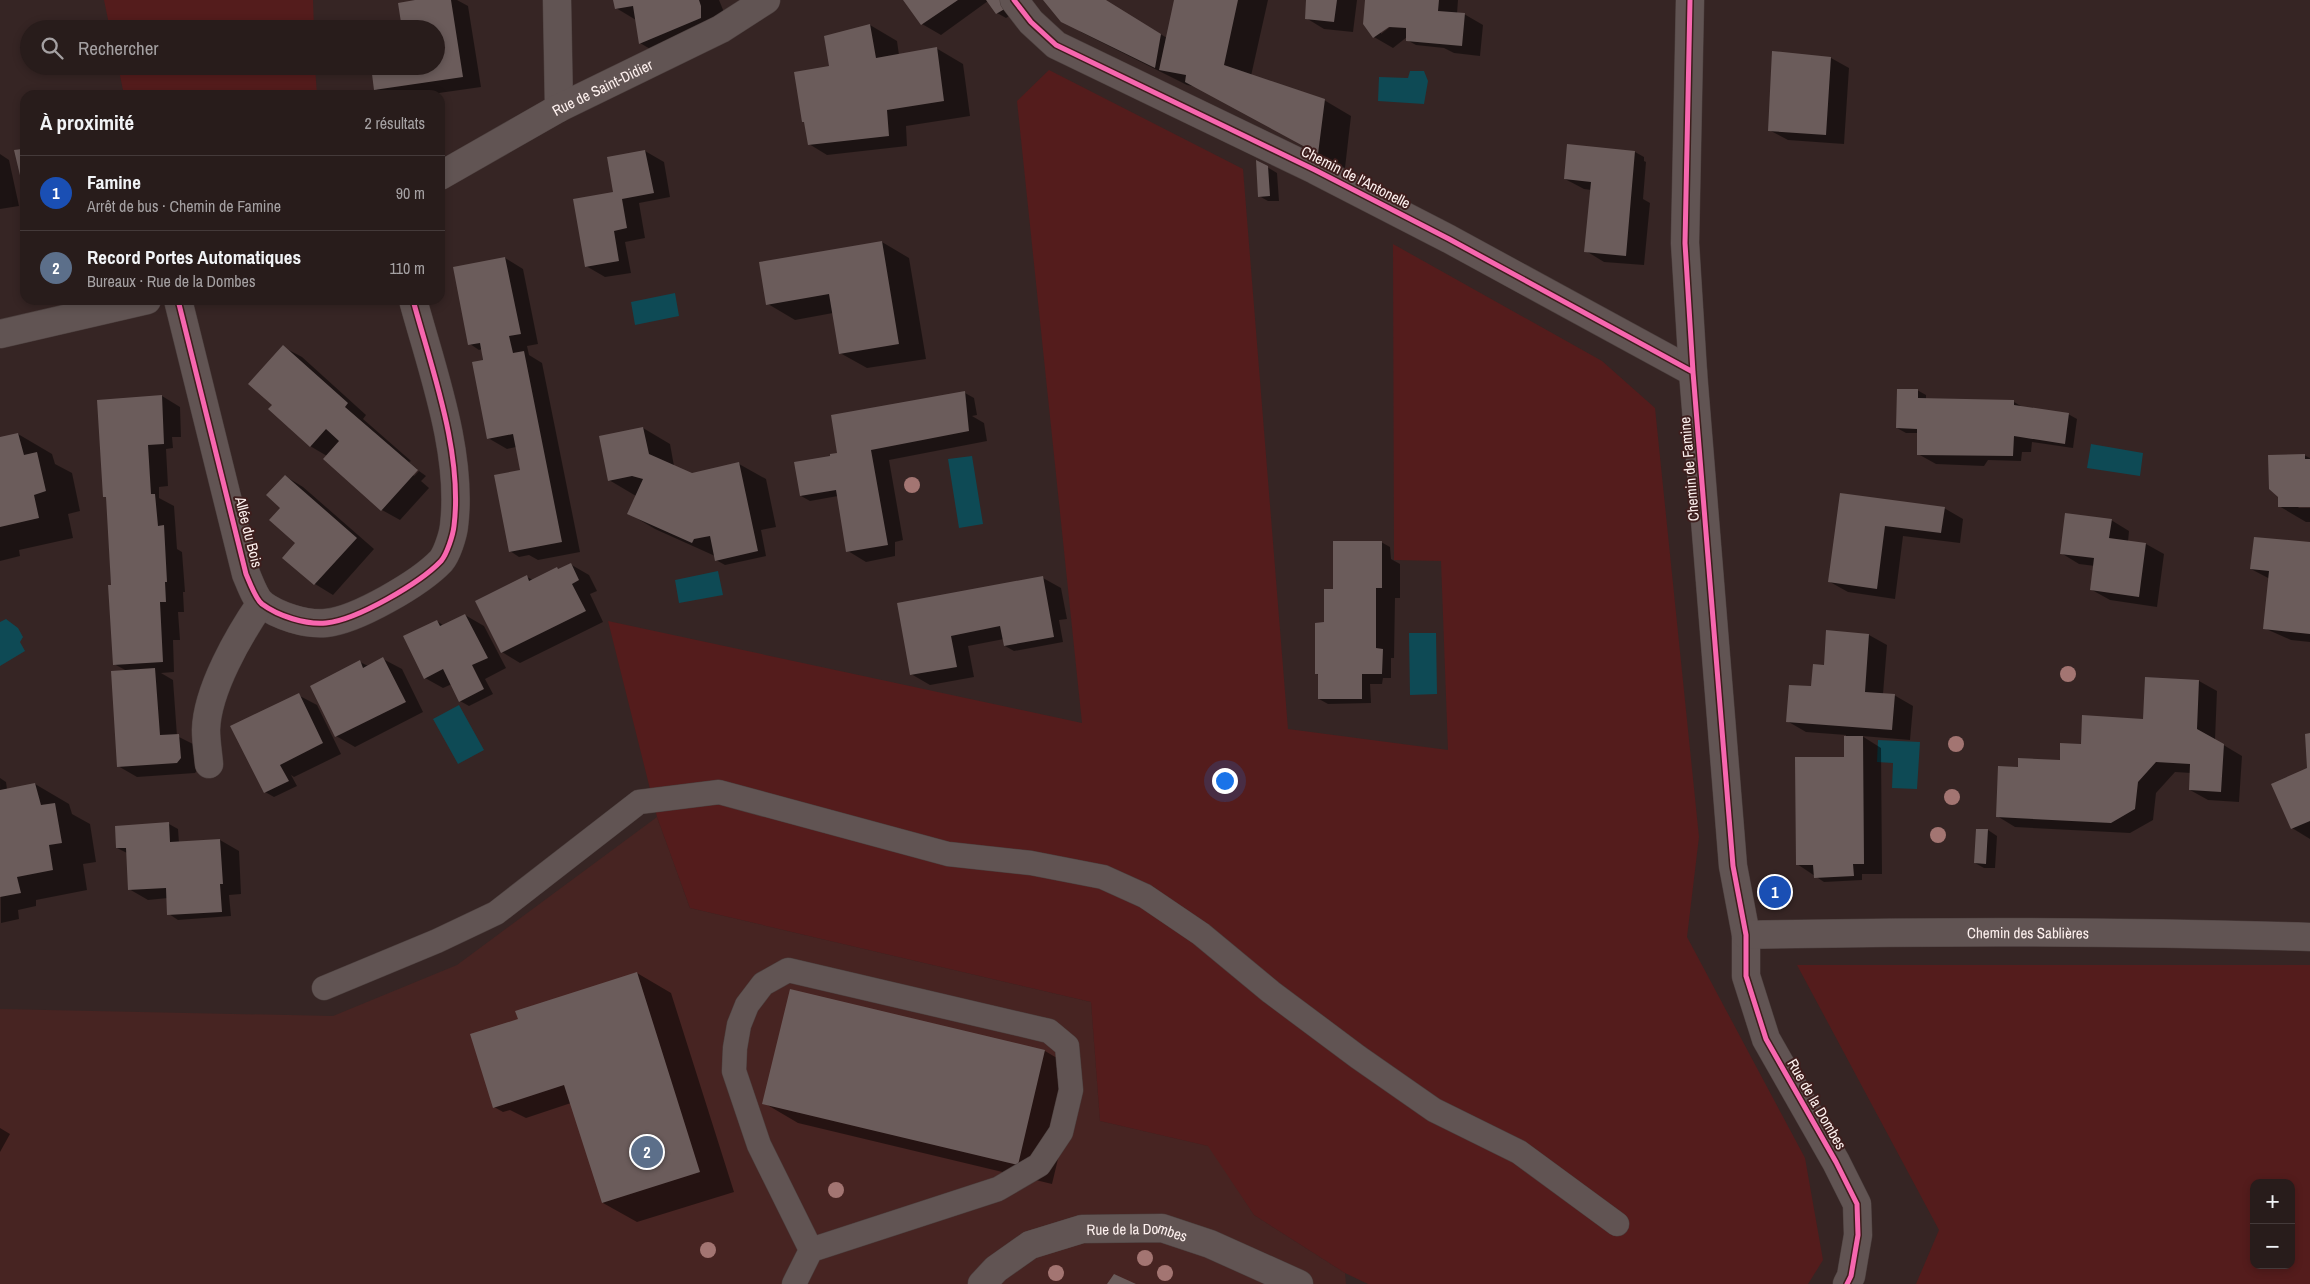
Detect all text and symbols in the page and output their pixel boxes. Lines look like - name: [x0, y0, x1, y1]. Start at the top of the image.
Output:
- search box: [20, 20, 445, 75]
- icon: search: [38, 34, 66, 62]
- text: Rechercher: [78, 35, 159, 61]
- street label: Rue de Saint-Didier: [548, 54, 656, 120]
- text: À proximité: [40, 108, 134, 137]
- text: 2 résultats: [364, 112, 425, 134]
- street label: Chemin de l'Antonelle: [1298, 140, 1414, 214]
- text: Famine: [87, 169, 141, 195]
- text: 1: [52, 182, 60, 204]
- text: 90 m: [396, 182, 425, 204]
- text: Arrêt de bus · Chemin de Famine: [87, 195, 281, 217]
- text: Record Portes Automatiques: [87, 244, 301, 270]
- text: 2: [52, 257, 60, 279]
- text: 110 m: [389, 257, 425, 279]
- text: Bureaux · Rue de la Dombes: [87, 270, 255, 292]
- street label: Chemin de Famine: [1674, 416, 1704, 522]
- street label: Allée du Bois: [230, 493, 268, 570]
- your location: [1212, 768, 1238, 794]
- pin: 1: [1759, 873, 1791, 911]
- street label: Chemin des Sablières: [1967, 922, 2089, 943]
- street label: Rue de la Dombes: [1782, 1055, 1852, 1153]
- pin: 2: [631, 1133, 663, 1171]
- map controls: [2250, 1179, 2295, 1269]
- button: +: [2250, 1179, 2295, 1224]
- street label: Rue de la Dombes: [1086, 1217, 1190, 1246]
- button: −: [2250, 1224, 2295, 1269]

